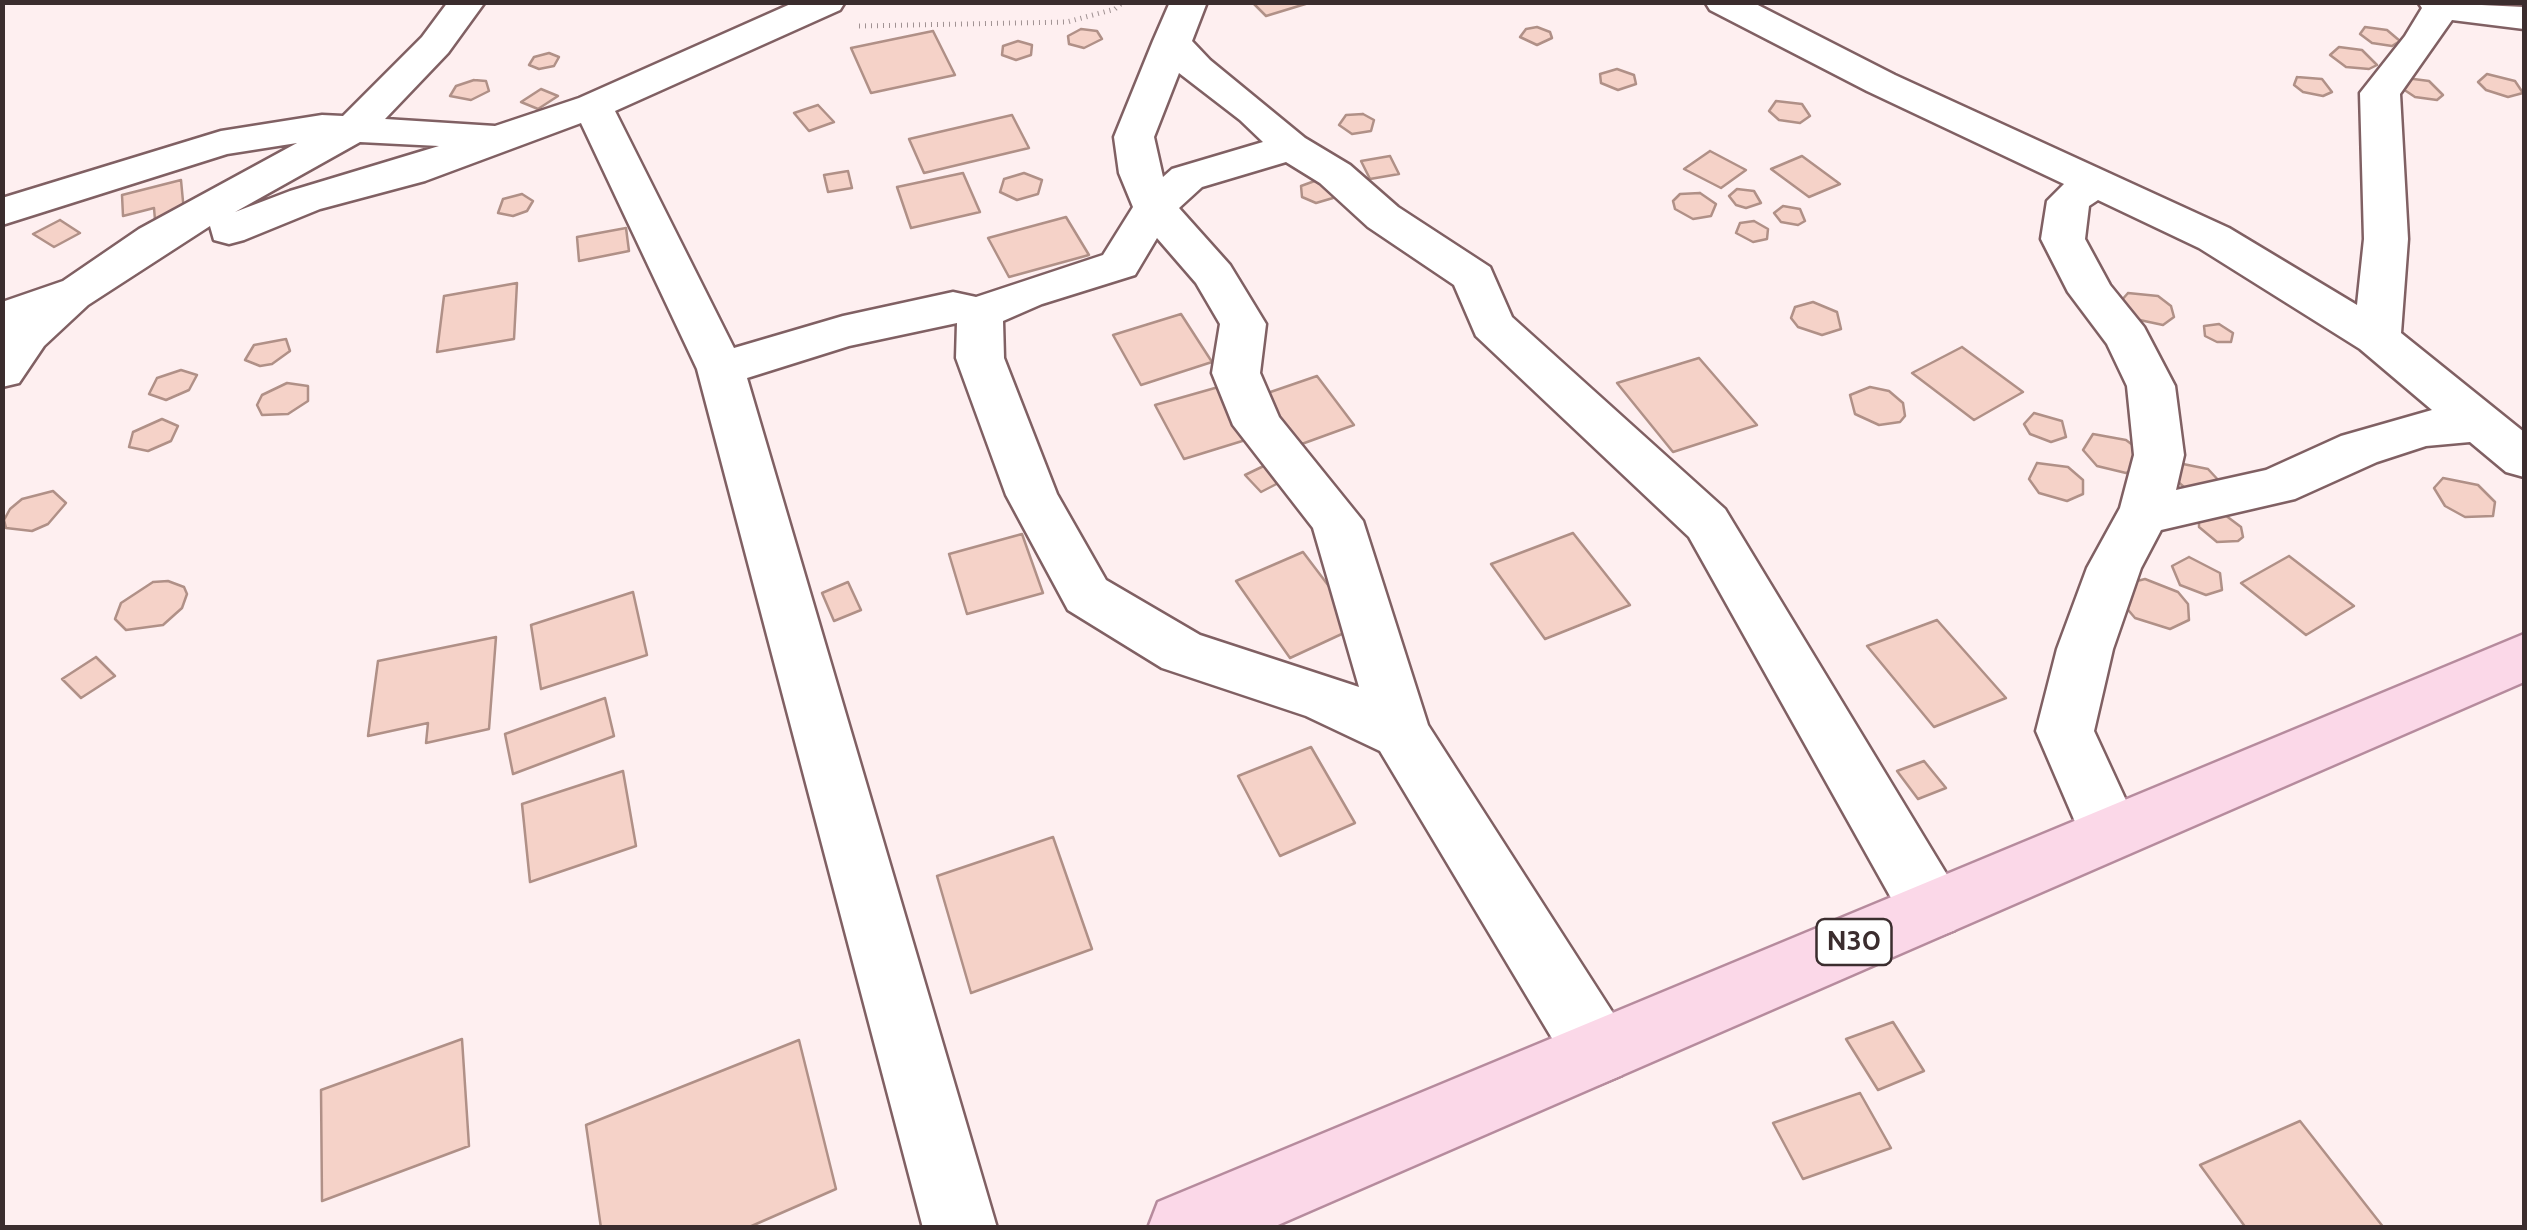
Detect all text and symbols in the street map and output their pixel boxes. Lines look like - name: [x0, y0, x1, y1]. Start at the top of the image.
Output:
- road number: N30: [1816, 919, 1892, 965]

